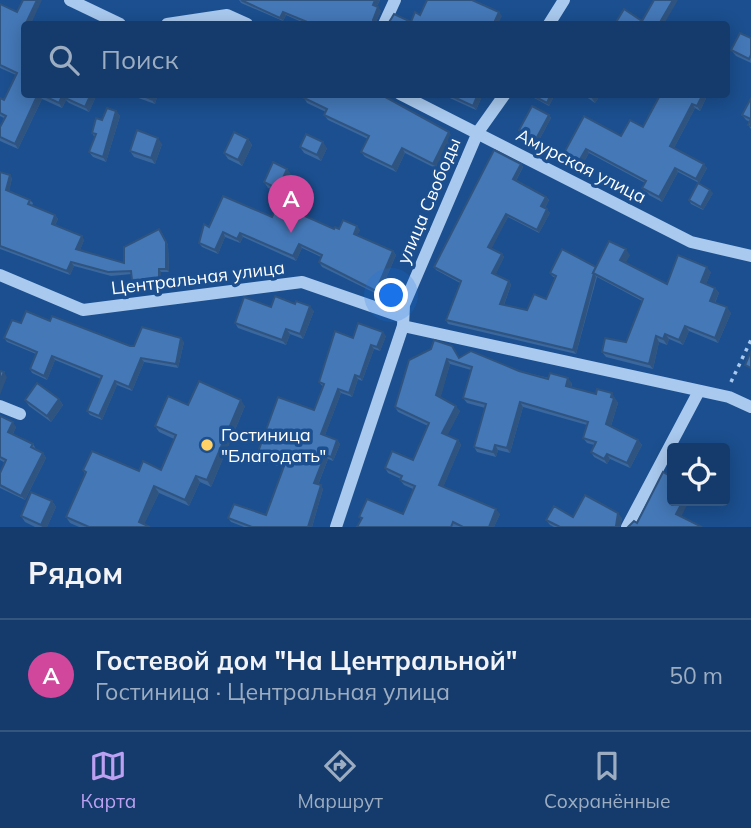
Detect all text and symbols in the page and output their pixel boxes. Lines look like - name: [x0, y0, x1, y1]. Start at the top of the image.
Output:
- search box: [21, 21, 730, 98]
- icon: search: [45, 41, 83, 79]
- text: Поиск: [101, 43, 179, 76]
- street label: Амурская улица: [512, 123, 650, 208]
- street label: улица Свободы: [392, 134, 466, 268]
- pin: A: [268, 175, 314, 233]
- street label: Центральная улица: [110, 255, 286, 300]
- your location: [374, 278, 408, 312]
- place label: Гостиница "Благодать": [221, 423, 326, 467]
- marker: Гостиница "Благодать": [199, 437, 215, 453]
- map controls: [667, 443, 730, 506]
- button: locate: [667, 443, 730, 506]
- text: Рядом: [28, 554, 123, 592]
- text: Гостевой дом "На Центральной": [95, 644, 517, 677]
- text: A: [42, 661, 60, 690]
- text: 50 m: [669, 661, 723, 690]
- text: Гостиница · Центральная улица: [95, 677, 450, 706]
- tab: Карта: [81, 747, 136, 813]
- tab: Маршрут: [297, 747, 383, 813]
- tab: Сохранённые: [544, 747, 670, 813]

